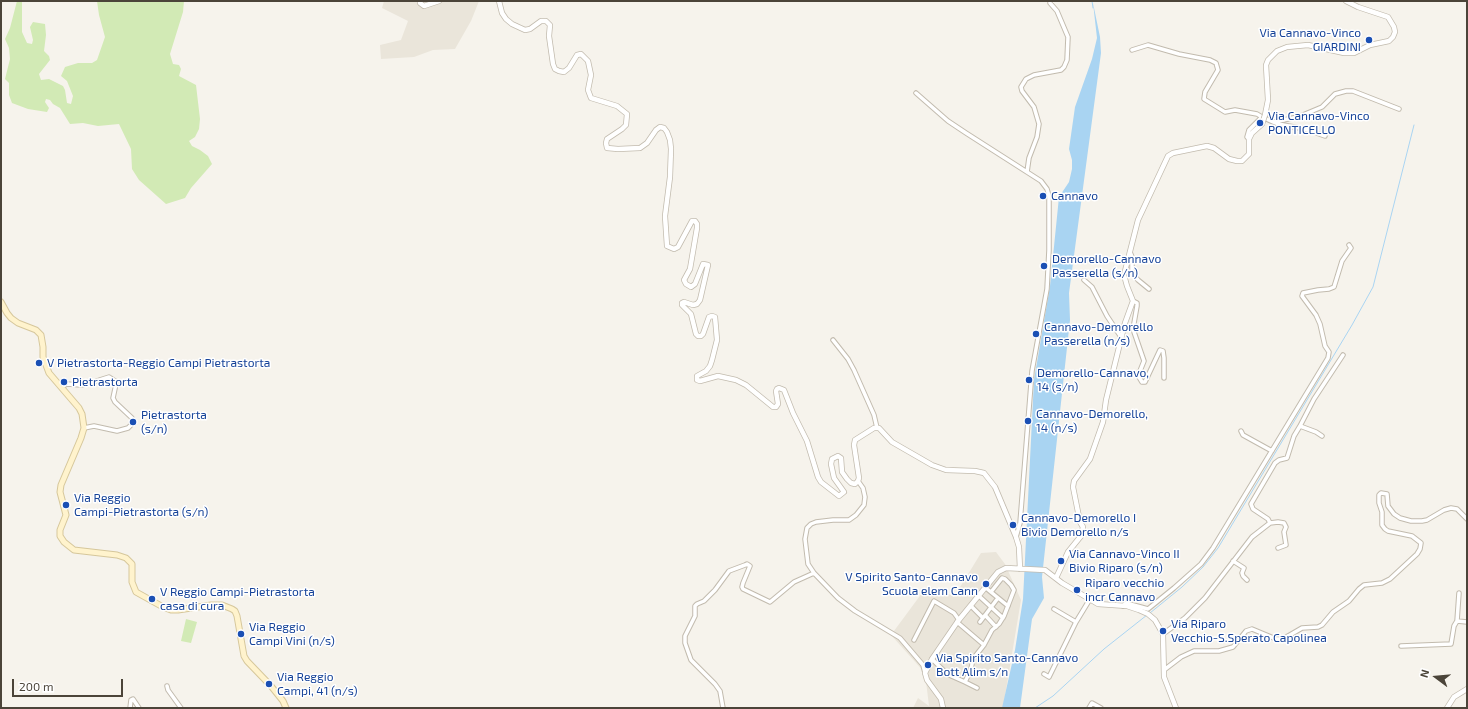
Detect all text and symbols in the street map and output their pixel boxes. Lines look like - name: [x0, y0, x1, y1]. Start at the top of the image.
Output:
- place label: Via Cannavo-Vinco GIARDINI: [1259, 26, 1361, 54]
- marker: Via Cannavo-Vinco GIARDINI: [1364, 35, 1374, 45]
- place label: Via Cannavo-Vinco PONTICELLO: [1268, 109, 1370, 137]
- marker: Via Cannavo-Vinco PONTICELLO: [1255, 118, 1265, 128]
- place label: Cannavo: [1051, 189, 1098, 203]
- marker: Cannavo: [1038, 191, 1048, 201]
- place label: Demorello-Cannavo Passerella (s/n): [1052, 252, 1161, 280]
- marker: Demorello-Cannavo Passerella (s/n): [1039, 261, 1049, 271]
- place label: Cannavo-Demorello Passerella (n/s): [1044, 320, 1153, 348]
- marker: Cannavo-Demorello Passerella (n/s): [1031, 329, 1041, 339]
- place label: V Pietrastorta-Reggio Campi Pietrastorta: [47, 356, 270, 370]
- marker: V Pietrastorta-Reggio Campi Pietrastorta: [34, 358, 44, 368]
- place label: Demorello-Cannavo, 14 (s/n): [1037, 366, 1149, 394]
- place label: Pietrastorta: [72, 375, 138, 389]
- marker: Demorello-Cannavo, 14 (s/n): [1024, 375, 1034, 385]
- marker: Pietrastorta: [59, 377, 69, 387]
- place label: Cannavo-Demorello, 14 (n/s): [1036, 407, 1148, 435]
- place label: Pietrastorta (s/n): [141, 408, 207, 436]
- marker: Cannavo-Demorello, 14 (n/s): [1023, 416, 1033, 426]
- marker: Pietrastorta (s/n): [128, 417, 138, 427]
- place label: Via Reggio Campi-Pietrastorta (s/n): [74, 491, 208, 519]
- marker: Via Reggio Campi-Pietrastorta (s/n): [61, 500, 71, 510]
- place label: Cannavo-Demorello I Bivio Demorello n/s: [1021, 511, 1136, 539]
- marker: Cannavo-Demorello I Bivio Demorello n/s: [1008, 520, 1018, 530]
- place label: Via Cannavo-Vinco II Bivio Riparo (s/n): [1069, 547, 1180, 575]
- marker: Via Cannavo-Vinco II Bivio Riparo (s/n): [1056, 556, 1066, 566]
- place label: V Spirito Santo-Cannavo Scuola elem Cann: [845, 570, 978, 598]
- place label: Riparo vecchio incr Cannavo: [1085, 576, 1164, 604]
- marker: V Spirito Santo-Cannavo Scuola elem Cann: [981, 579, 991, 589]
- place label: V Reggio Campi-Pietrastorta casa di cura: [160, 585, 315, 613]
- marker: Riparo vecchio incr Cannavo: [1072, 585, 1082, 595]
- marker: V Reggio Campi-Pietrastorta casa di cura: [147, 594, 157, 604]
- place label: Via Riparo Vecchio-S.Sperato Capolinea: [1171, 617, 1327, 645]
- place label: Via Reggio Campi Vini (n/s): [249, 620, 335, 648]
- marker: Via Riparo Vecchio-S.Sperato Capolinea: [1158, 626, 1168, 636]
- marker: Via Reggio Campi Vini (n/s): [236, 629, 246, 639]
- place label: Via Spirito Santo-Cannavo Bott Alim s/n: [936, 651, 1078, 679]
- north arrow: [1416, 657, 1456, 697]
- marker: Via Spirito Santo-Cannavo Bott Alim s/n: [923, 660, 933, 670]
- text: N: [1417, 668, 1431, 679]
- place label: Via Reggio Campi, 41 (n/s): [277, 670, 357, 698]
- scale bar: [14, 671, 125, 697]
- text: 200 m: [19, 679, 53, 693]
- marker: Via Reggio Campi, 41 (n/s): [264, 679, 274, 689]

